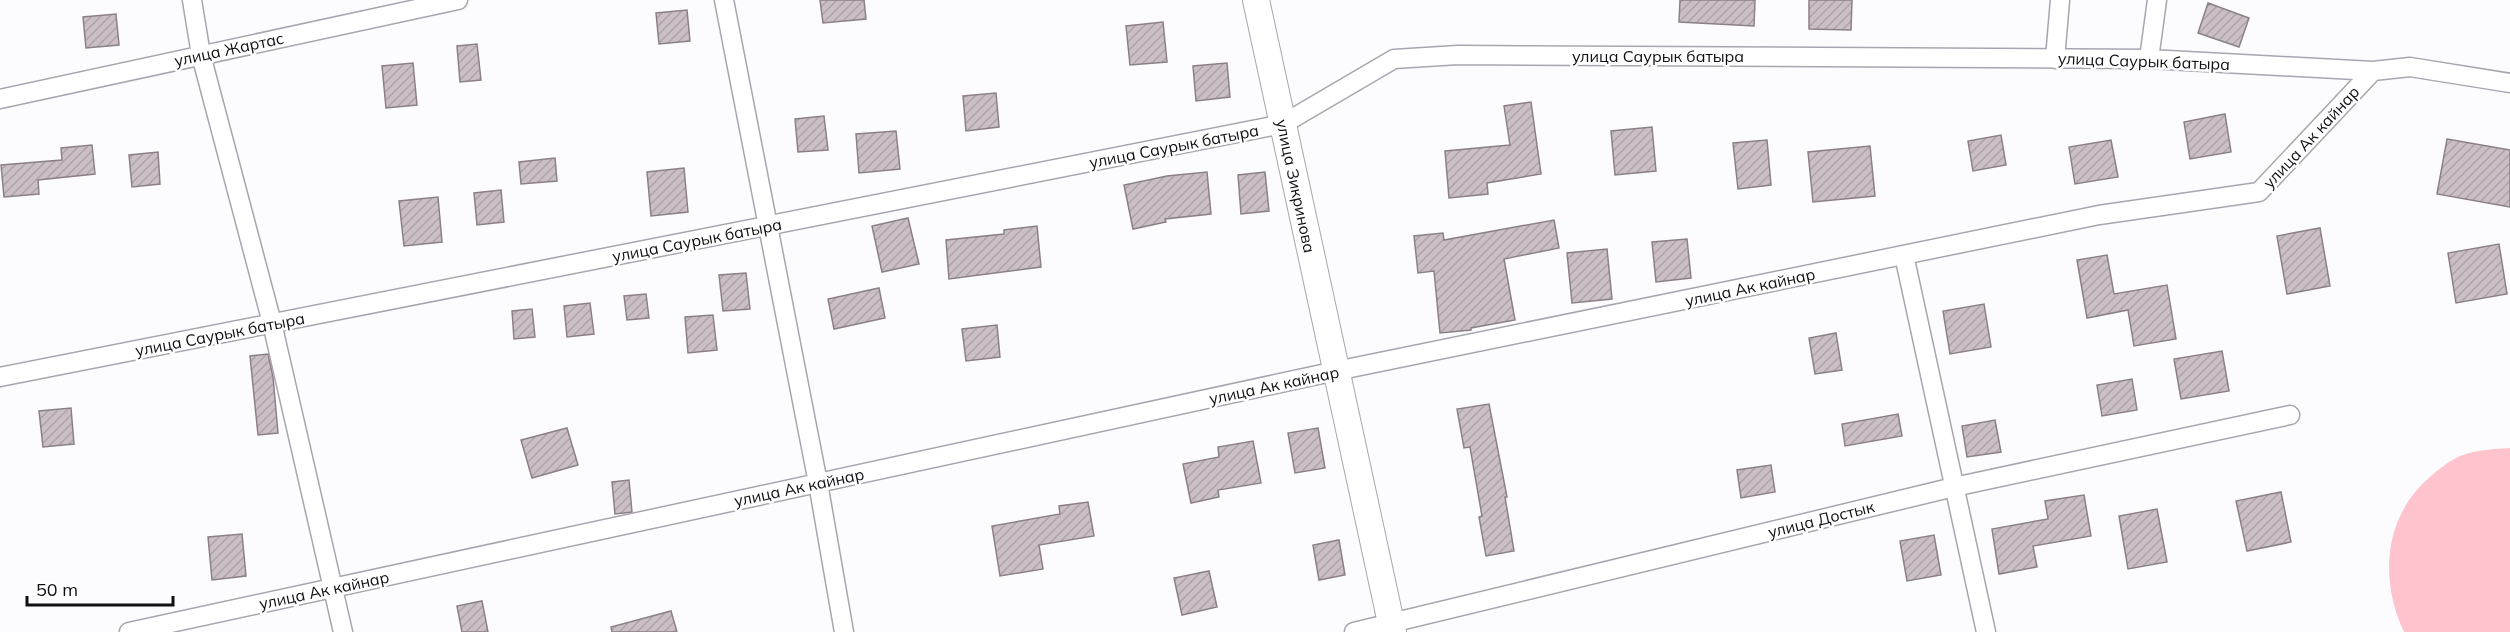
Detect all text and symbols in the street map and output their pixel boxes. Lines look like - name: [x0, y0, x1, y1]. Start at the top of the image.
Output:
- street label: улица Жартас: [172, 28, 286, 70]
- street label: улица Саурык батыра: [1572, 46, 1744, 66]
- street label: улица Саурык батыра: [2058, 48, 2230, 74]
- street label: улица Ак кайнар: [2259, 82, 2363, 192]
- street label: улица Зикринова: [1272, 117, 1320, 255]
- street label: улица Саурык батыра: [1088, 120, 1260, 172]
- street label: улица Саурык батыра: [611, 214, 783, 266]
- street label: улица Ак кайнар: [1683, 263, 1817, 311]
- street label: улица Саурык батыра: [134, 308, 306, 360]
- street label: улица Ак кайнар: [1207, 361, 1341, 409]
- street label: улица Ак кайнар: [732, 463, 866, 511]
- street label: улица Достык: [1766, 496, 1877, 542]
- street label: улица Ак кайнар: [257, 566, 391, 614]
- scale bar: [27, 569, 172, 607]
- text: 50 m: [36, 578, 78, 601]

